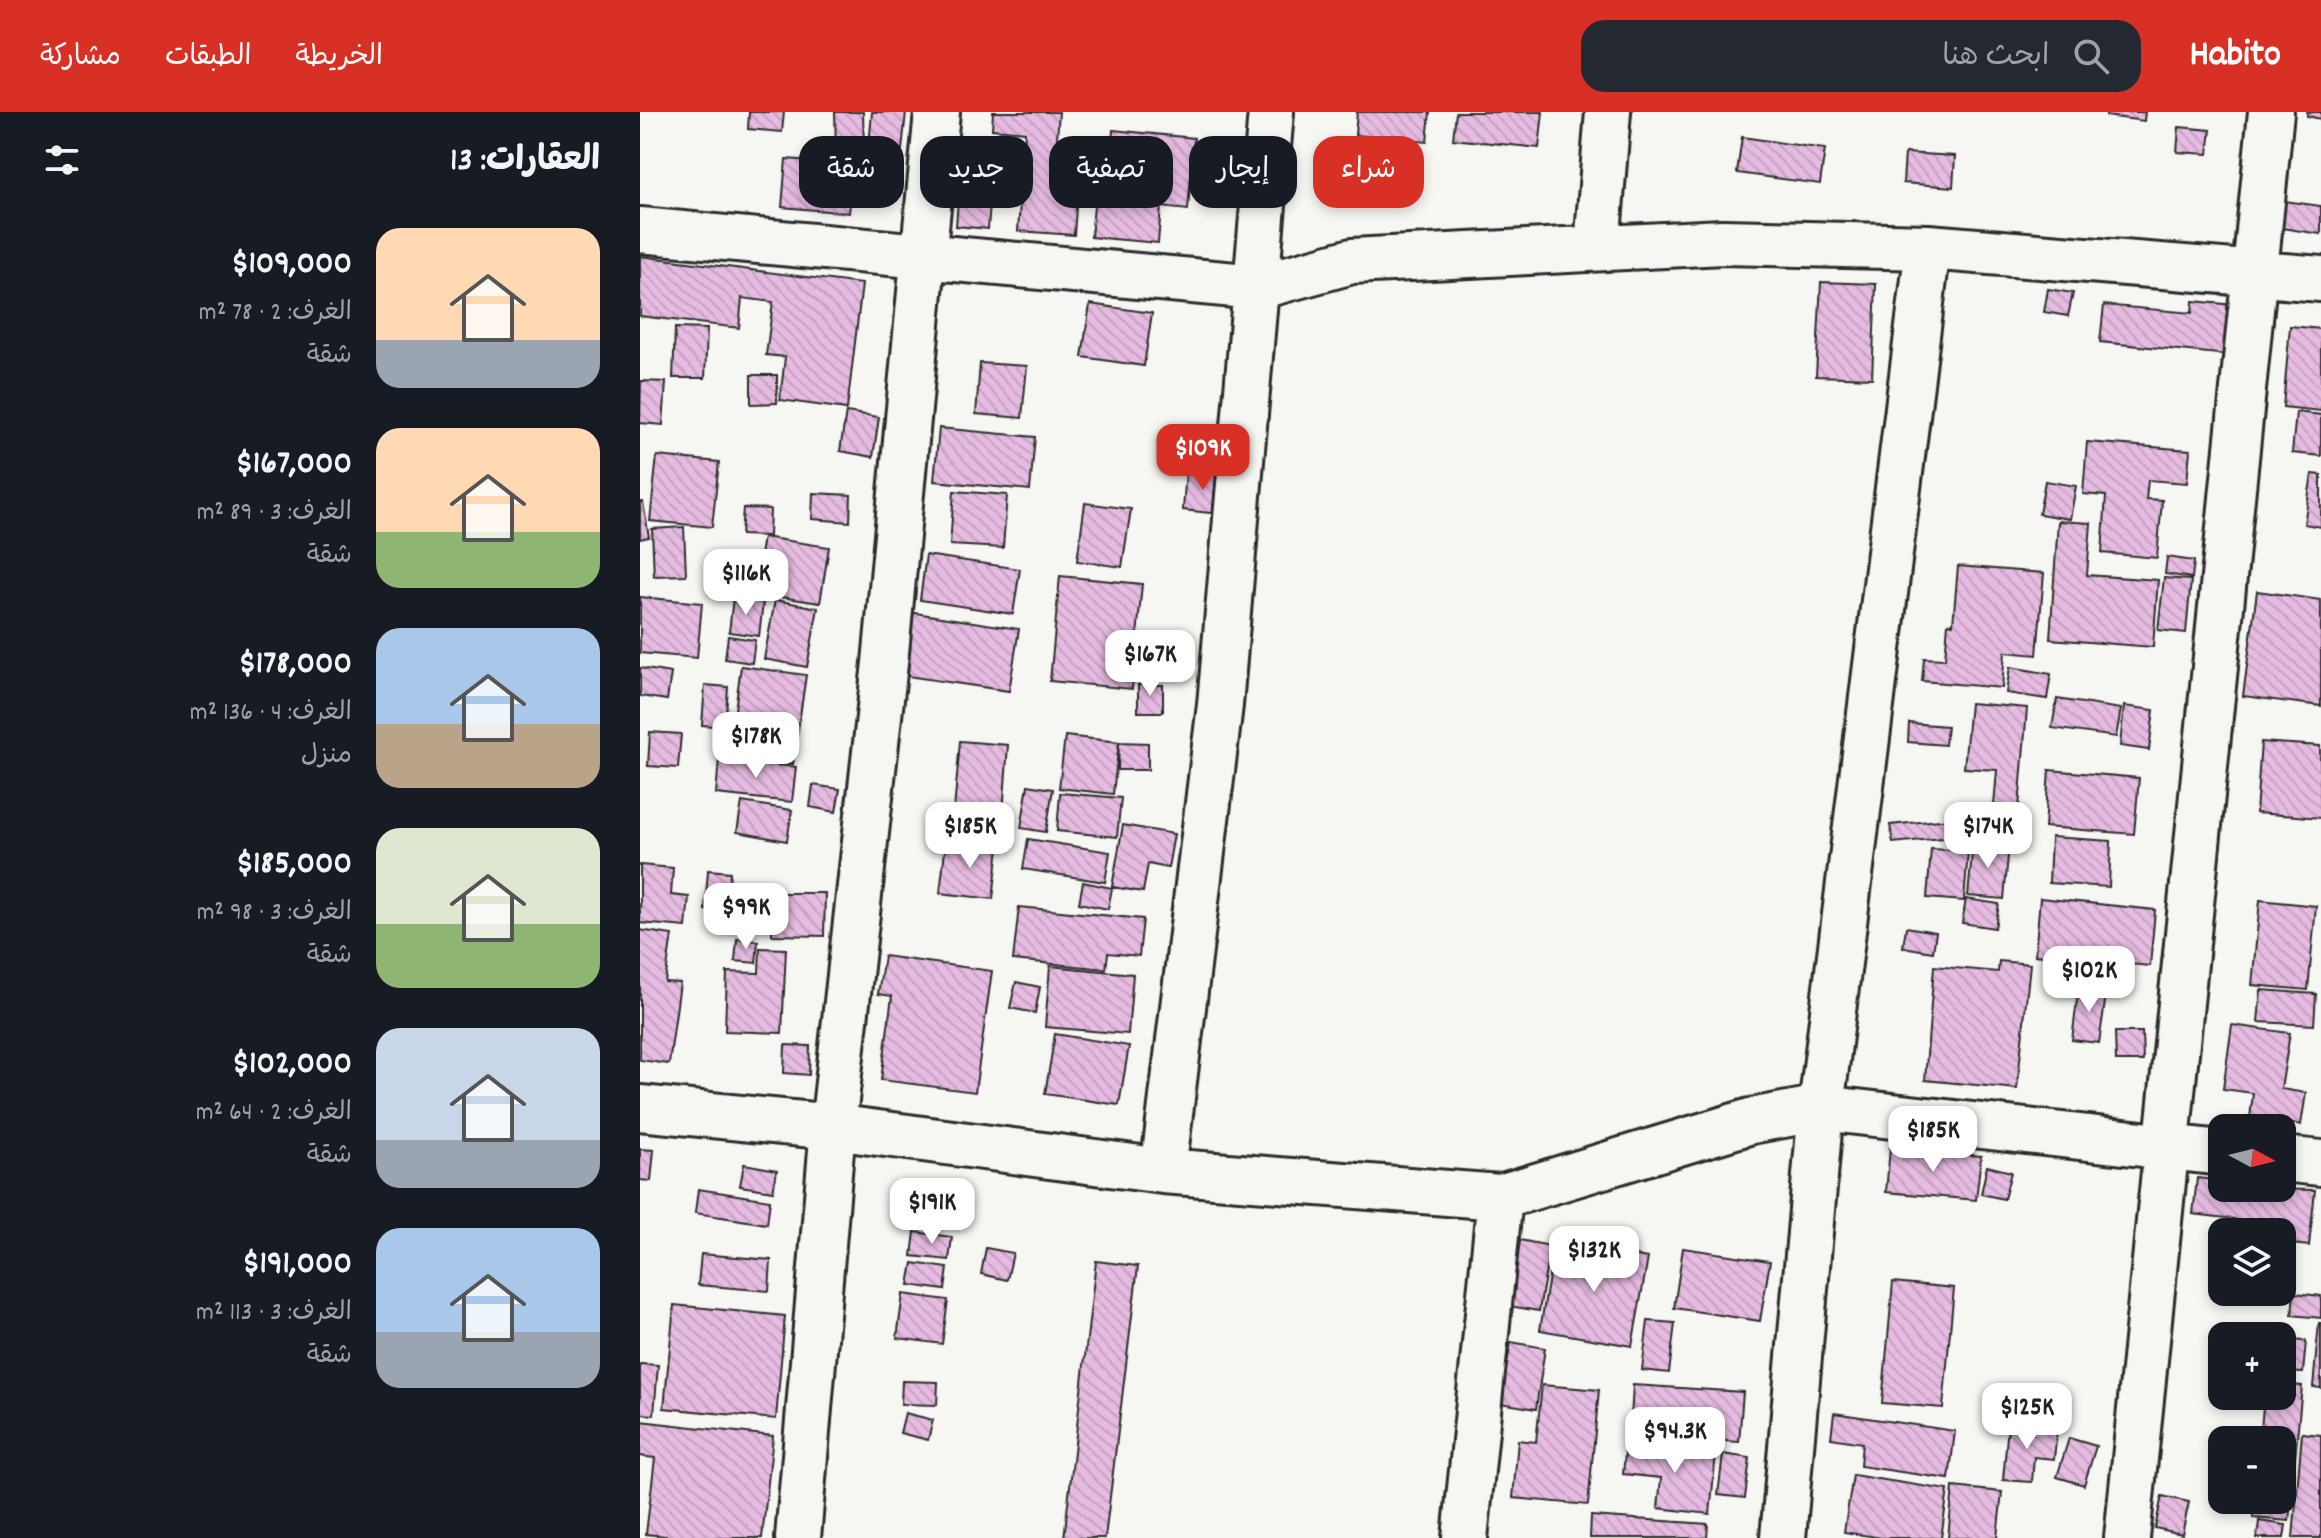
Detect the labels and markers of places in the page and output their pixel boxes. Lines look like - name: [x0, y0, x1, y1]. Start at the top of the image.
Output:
- pin: $109K: [1147, 424, 1259, 492]
- pin: $116K: [690, 549, 802, 617]
- pin: $167K: [1094, 630, 1206, 698]
- pin: $178K: [700, 712, 812, 780]
- pin: $185K: [914, 802, 1026, 870]
- pin: $174K: [1932, 802, 2044, 870]
- pin: $99K: [699, 883, 793, 951]
- pin: $102K: [2033, 946, 2145, 1014]
- pin: $185K: [1877, 1106, 1989, 1174]
- pin: $191K: [876, 1178, 988, 1246]
- pin: $132K: [1538, 1226, 1650, 1294]
- pin: $125K: [1971, 1383, 2083, 1451]
- pin: $94.3K: [1610, 1407, 1740, 1475]

